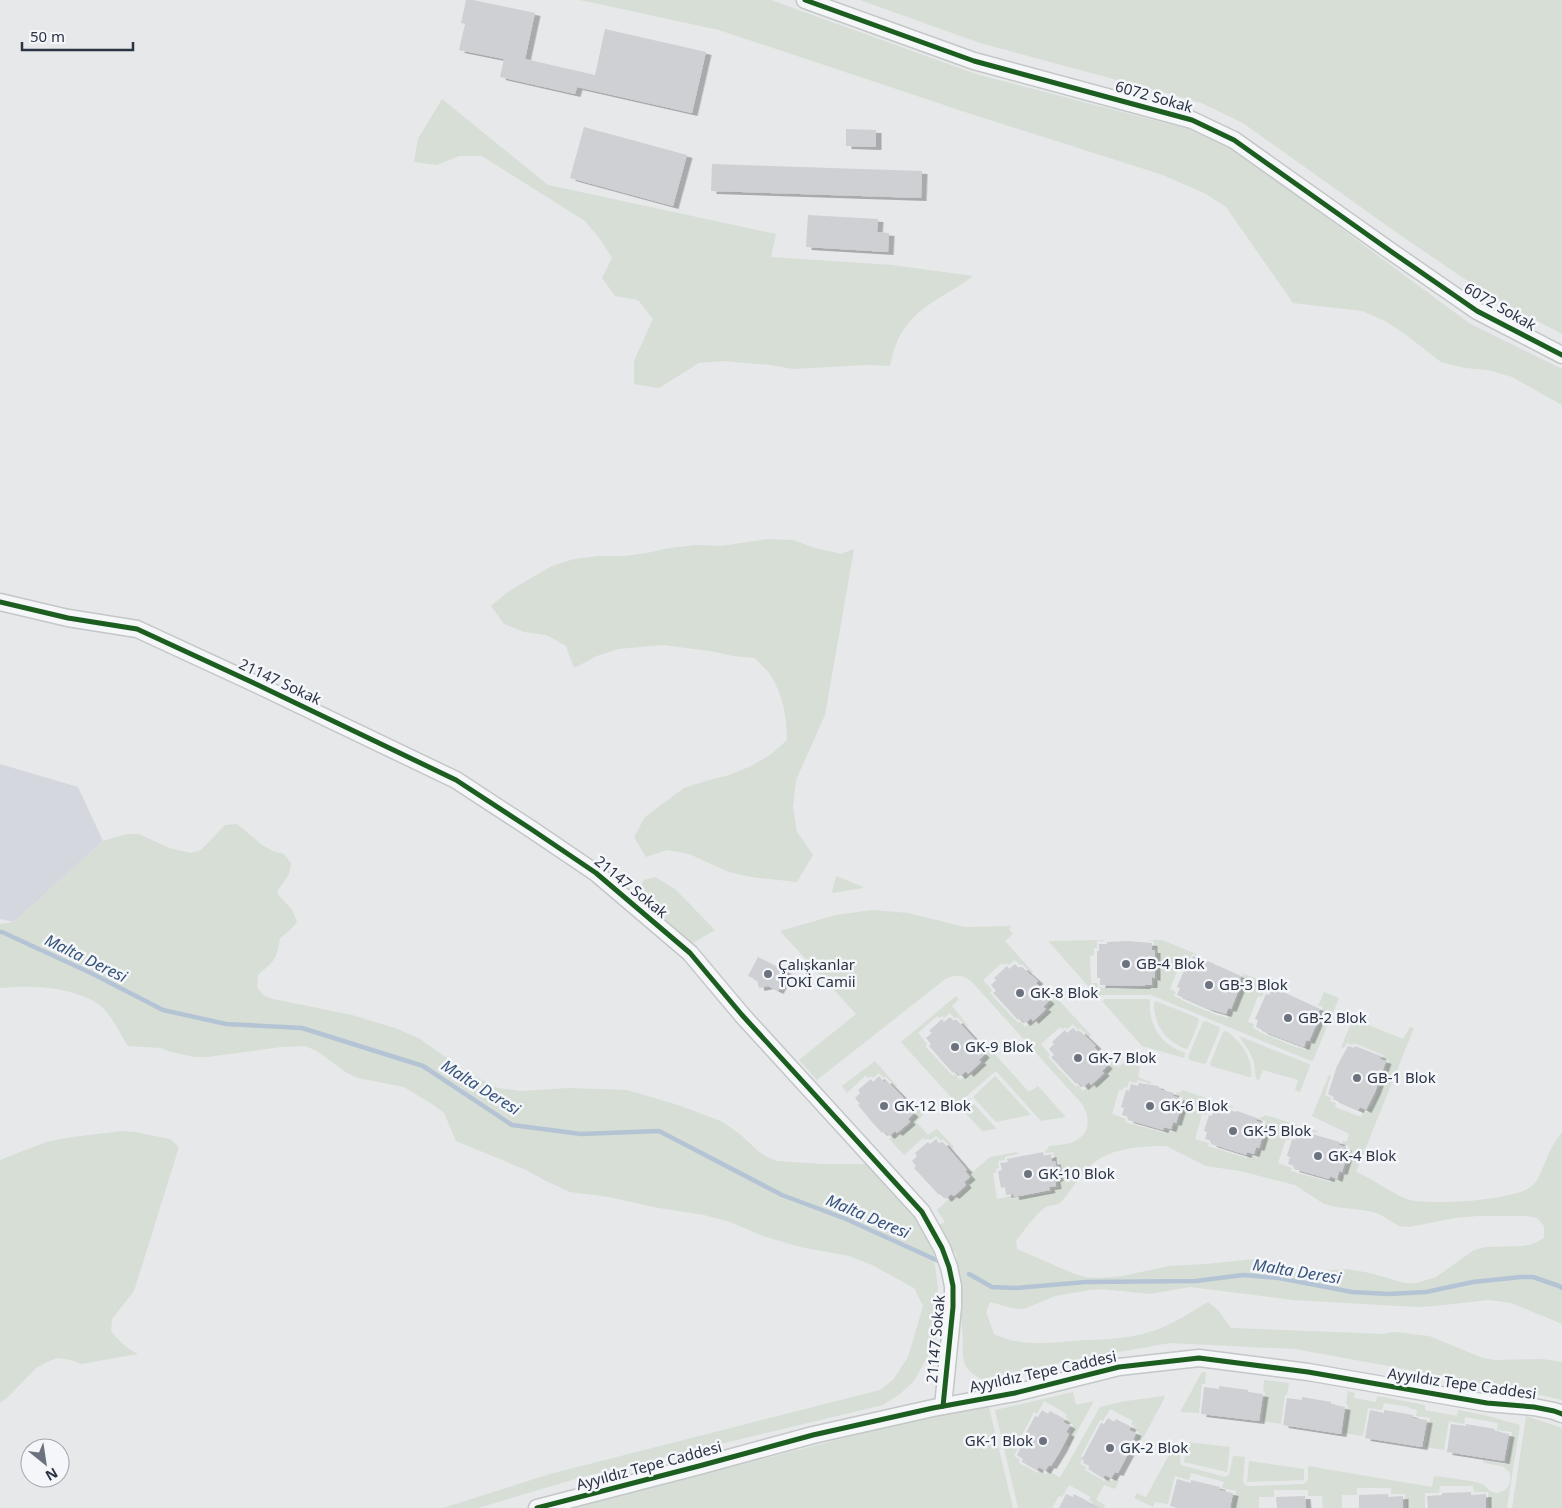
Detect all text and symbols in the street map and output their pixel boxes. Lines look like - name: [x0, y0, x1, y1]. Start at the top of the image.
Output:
- scale bar: [22, 20, 134, 52]
- text: 50 m: [30, 26, 65, 46]
- street label: 6072 Sokak: [1113, 75, 1195, 117]
- street label: 6072 Sokak: [1461, 277, 1540, 335]
- street label: 21147 Sokak: [236, 653, 325, 709]
- street label: 21147 Sokak: [591, 851, 672, 922]
- water label: Malta Deresi: [41, 929, 132, 988]
- place label: GB-4 Blok: [1136, 953, 1205, 973]
- place label: Çalışkanlar TOKİ Camii: [778, 954, 856, 991]
- marker: GB-4 Blok: [1120, 958, 1132, 970]
- marker: Çalışkanlar TOKİ Camii: [762, 968, 774, 980]
- place label: GB-3 Blok: [1219, 974, 1288, 994]
- marker: GB-3 Blok: [1203, 979, 1215, 991]
- place label: GK-8 Blok: [1030, 982, 1098, 1002]
- marker: GK-8 Blok: [1014, 987, 1026, 999]
- place label: GB-2 Blok: [1298, 1007, 1367, 1027]
- marker: GB-2 Blok: [1282, 1012, 1294, 1024]
- place label: GK-9 Blok: [965, 1036, 1033, 1056]
- marker: GK-9 Blok: [949, 1041, 961, 1053]
- place label: GK-7 Blok: [1088, 1047, 1156, 1067]
- marker: GK-7 Blok: [1072, 1052, 1084, 1064]
- water label: Malta Deresi: [437, 1054, 525, 1120]
- place label: GB-1 Blok: [1367, 1067, 1436, 1087]
- marker: GB-1 Blok: [1351, 1072, 1363, 1084]
- place label: GK-12 Blok: [894, 1095, 971, 1115]
- place label: GK-6 Blok: [1160, 1095, 1228, 1115]
- marker: GK-12 Blok: [878, 1100, 890, 1112]
- marker: GK-6 Blok: [1144, 1100, 1156, 1112]
- place label: GK-5 Blok: [1243, 1120, 1311, 1140]
- marker: GK-5 Blok: [1227, 1125, 1239, 1137]
- place label: GK-4 Blok: [1328, 1145, 1396, 1165]
- marker: GK-4 Blok: [1312, 1150, 1324, 1162]
- place label: GK-10 Blok: [1038, 1163, 1115, 1183]
- marker: GK-10 Blok: [1022, 1168, 1034, 1180]
- water label: Malta Deresi: [823, 1188, 914, 1244]
- water label: Malta Deresi: [1251, 1253, 1344, 1289]
- street label: 21147 Sokak: [921, 1294, 949, 1384]
- street label: Ayyıldız Tepe Caddesi: [967, 1346, 1118, 1396]
- street label: Ayyıldız Tepe Caddesi: [1387, 1363, 1538, 1403]
- place label: GK-1 Blok: [965, 1430, 1033, 1450]
- marker: GK-1 Blok: [1037, 1435, 1049, 1447]
- street label: Ayyıldız Tepe Caddesi: [574, 1436, 724, 1494]
- place label: GK-2 Blok: [1120, 1437, 1188, 1457]
- north arrow: [20, 1438, 70, 1488]
- marker: GK-2 Blok: [1104, 1442, 1116, 1454]
- text: N: [42, 1464, 61, 1486]

